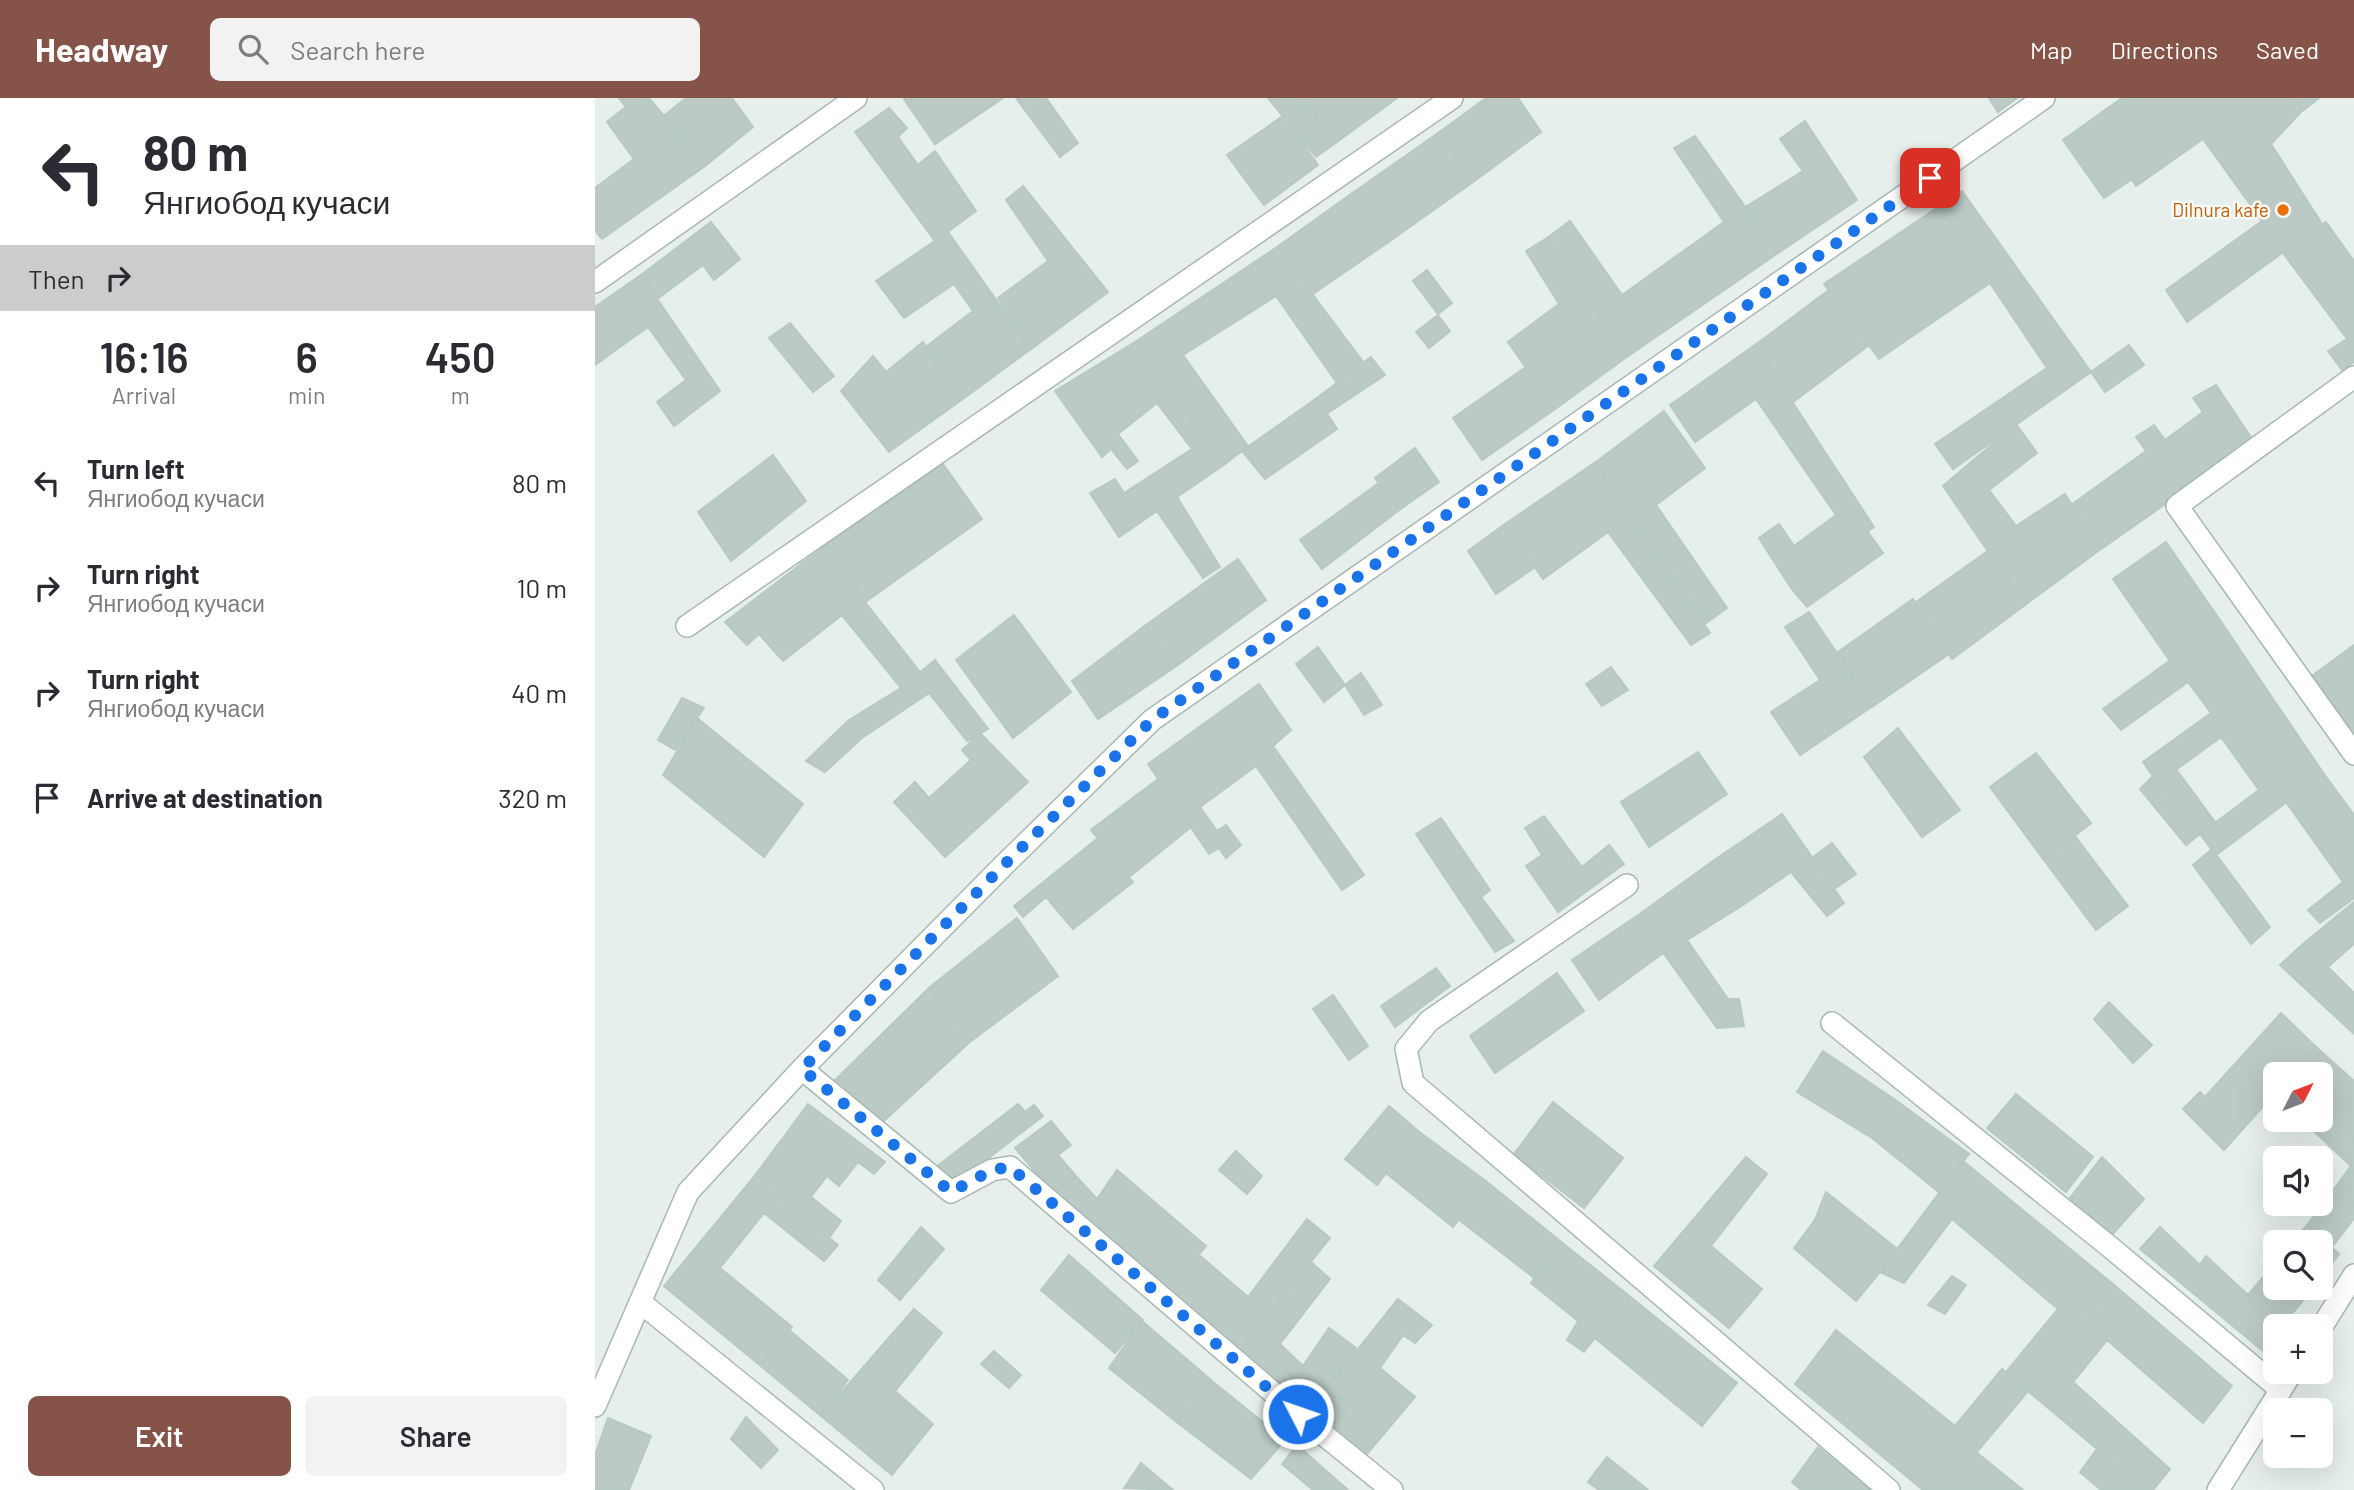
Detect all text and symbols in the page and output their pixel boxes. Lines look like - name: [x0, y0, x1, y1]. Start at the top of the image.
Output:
- search box: [210, 18, 700, 81]
- text: Headway: [35, 29, 168, 69]
- icon: search: [234, 30, 272, 68]
- text: Search here: [290, 34, 425, 65]
- text: Map: [2030, 35, 2073, 64]
- text: Directions: [2111, 35, 2218, 64]
- text: Saved: [2256, 35, 2319, 64]
- text: 80 m: [143, 122, 248, 181]
- icon: left: [28, 126, 119, 217]
- pin: [1900, 148, 1960, 208]
- icon: arrive: [1911, 159, 1949, 197]
- text: Янгиобод кучаси: [143, 182, 390, 220]
- place label: Dilnura kafe: [2172, 198, 2269, 221]
- marker: Dilnura kafe: [2275, 202, 2291, 218]
- icon: right: [99, 259, 137, 297]
- text: Then: [28, 263, 85, 294]
- text: 16:16: [100, 331, 189, 381]
- text: 6: [296, 331, 318, 381]
- text: 450: [425, 331, 495, 381]
- text: Arrival: [112, 381, 176, 409]
- text: min: [288, 381, 325, 409]
- text: m: [451, 381, 470, 409]
- text: Turn left: [87, 453, 185, 484]
- icon: left: [28, 464, 66, 502]
- text: 80 m: [512, 467, 567, 498]
- text: Янгиобод кучаси: [87, 484, 265, 512]
- text: Turn right: [87, 558, 200, 589]
- icon: right: [28, 569, 66, 607]
- text: 10 m: [517, 572, 567, 603]
- text: Янгиобод кучаси: [87, 589, 265, 617]
- text: Turn right: [87, 663, 200, 694]
- icon: right: [28, 674, 66, 712]
- text: 40 m: [511, 677, 567, 708]
- text: Янгиобод кучаси: [87, 694, 265, 722]
- icon: arrive: [28, 779, 66, 817]
- text: Arrive at destination: [87, 782, 323, 813]
- text: 320 m: [498, 782, 567, 813]
- north arrow: [2263, 1062, 2333, 1132]
- map controls: [2263, 1062, 2333, 1468]
- button: sound: [2263, 1146, 2333, 1216]
- button: search: [2263, 1230, 2333, 1300]
- button: +: [2263, 1314, 2333, 1384]
- position arrow: [1261, 1377, 1335, 1451]
- button: Exit: [28, 1396, 291, 1476]
- button: Share: [305, 1396, 567, 1476]
- button: −: [2263, 1398, 2333, 1468]

